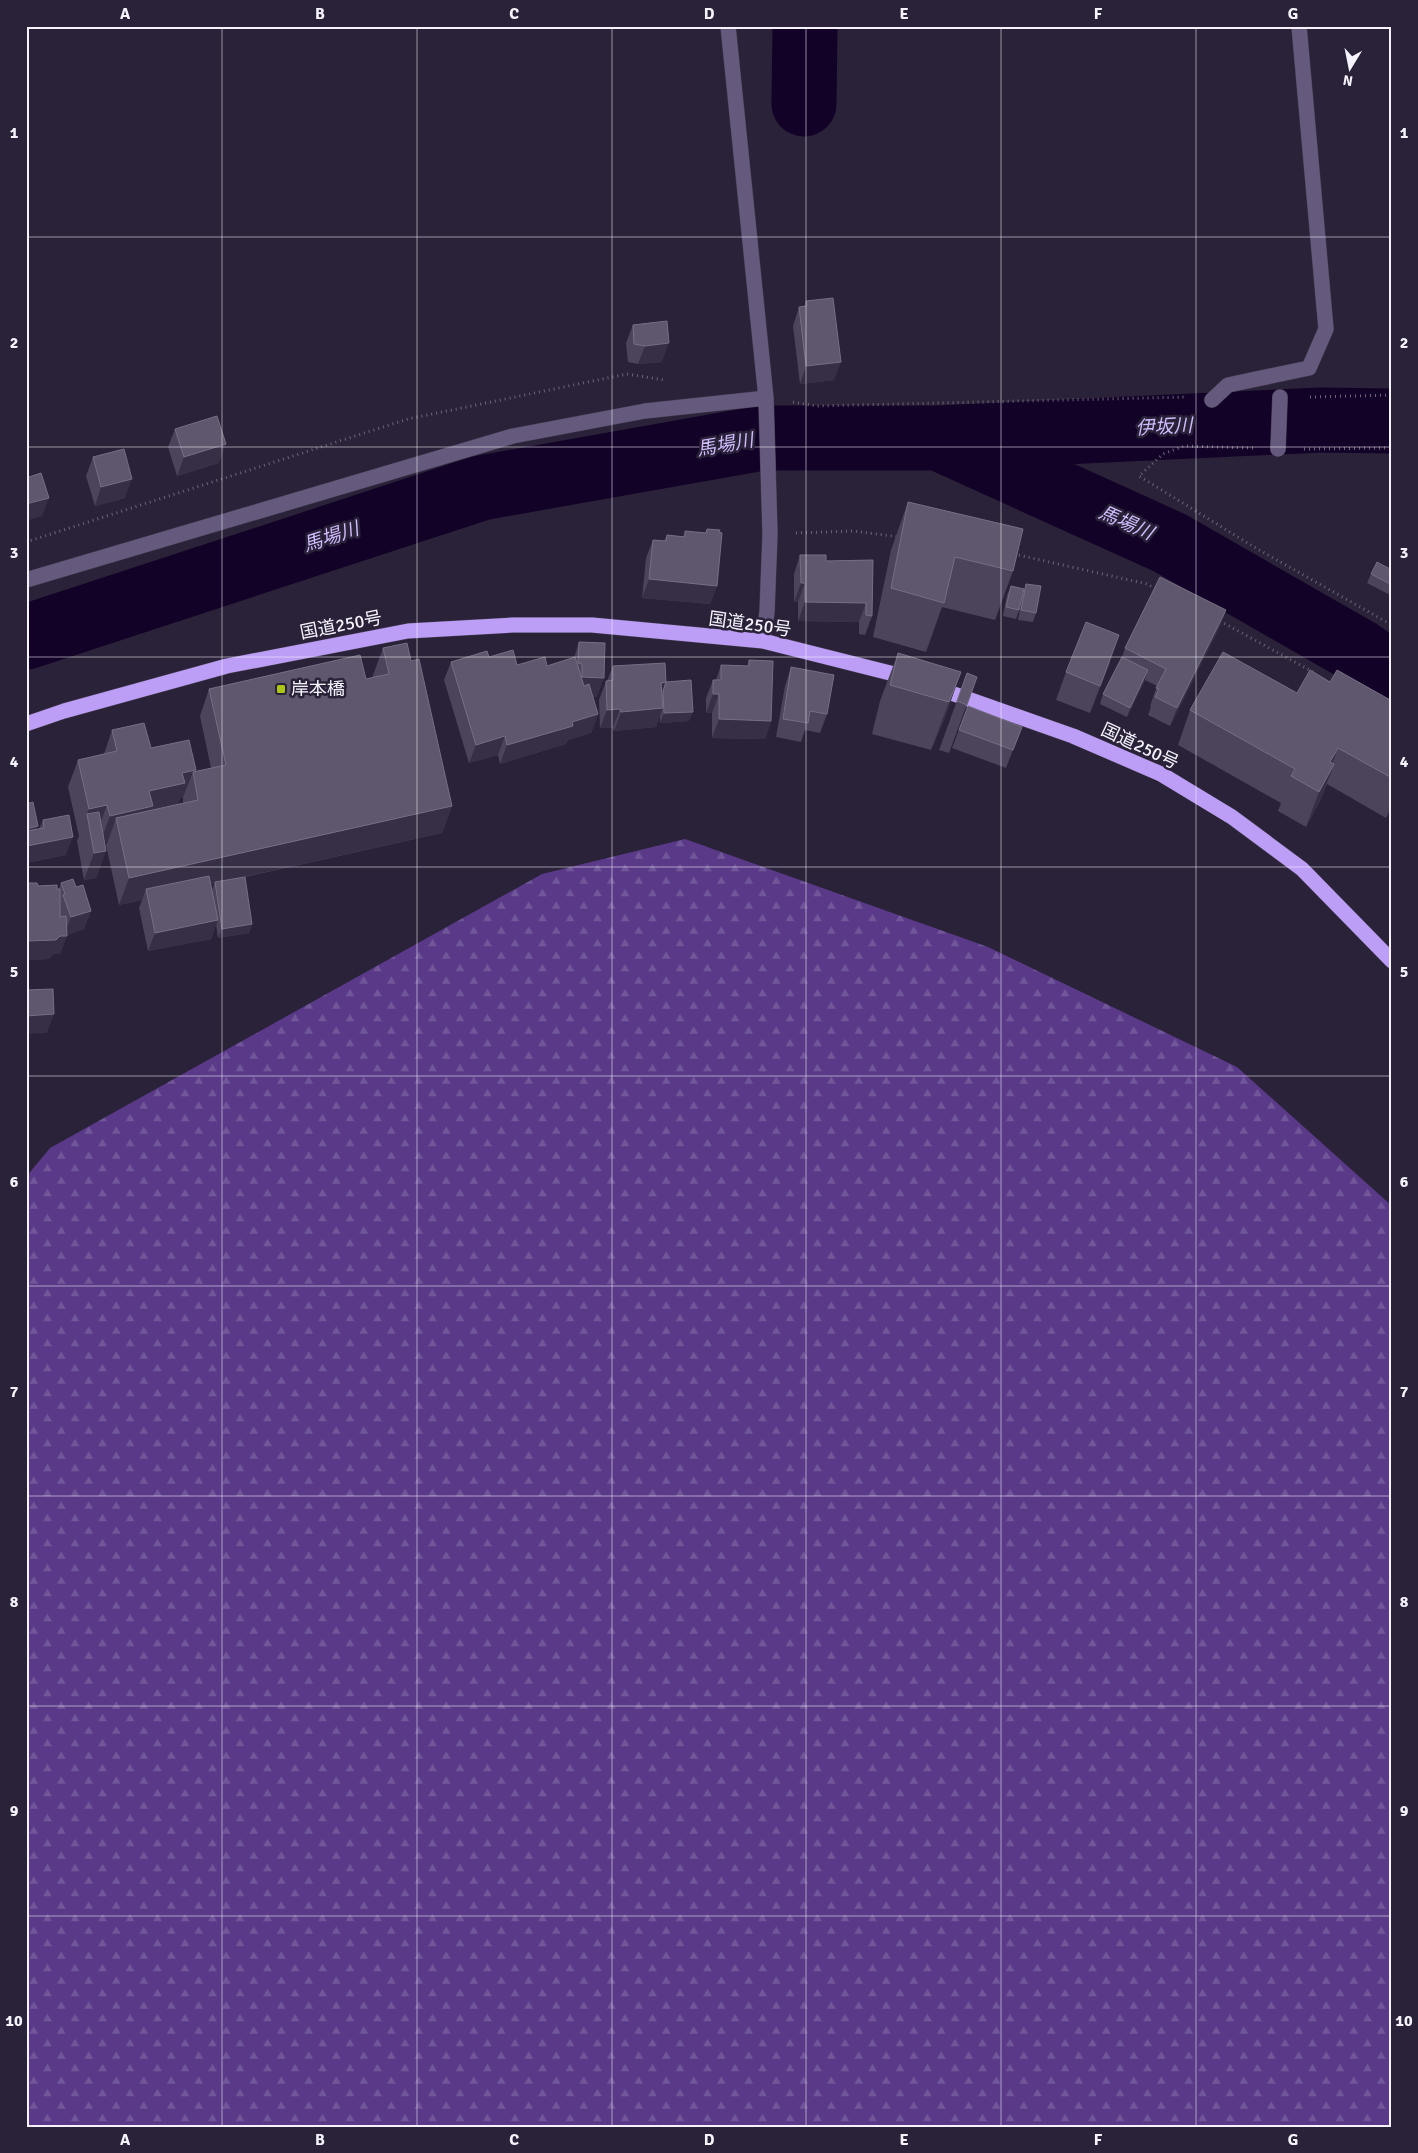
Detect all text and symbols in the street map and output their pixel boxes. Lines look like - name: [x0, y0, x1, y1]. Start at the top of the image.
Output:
- text: A: [120, 4, 131, 24]
- text: B: [315, 4, 325, 24]
- text: C: [509, 4, 519, 24]
- text: D: [704, 4, 715, 24]
- text: E: [899, 4, 909, 24]
- text: F: [1094, 4, 1103, 24]
- text: G: [1288, 4, 1298, 24]
- north arrow: [1326, 42, 1376, 92]
- text: N: [1342, 71, 1354, 90]
- text: 1: [10, 123, 19, 143]
- text: 1: [1400, 123, 1409, 143]
- text: 2: [10, 333, 18, 353]
- text: 2: [1400, 333, 1408, 353]
- water label: 伊坂川: [1135, 413, 1195, 440]
- water label: 馬場川: [695, 428, 757, 462]
- water label: 馬場川: [1095, 500, 1159, 546]
- water label: 馬場川: [300, 516, 364, 557]
- text: 3: [10, 543, 18, 563]
- text: 3: [1400, 543, 1408, 563]
- street label: 国道250号: [298, 606, 384, 644]
- street label: 国道250号: [707, 607, 793, 641]
- place label: 岸本橋: [291, 678, 345, 700]
- marker: 岸本橋: [275, 683, 287, 695]
- street label: 国道250号: [1098, 718, 1182, 774]
- text: 4: [10, 752, 19, 772]
- text: 4: [1400, 752, 1409, 772]
- text: 5: [10, 962, 18, 982]
- text: 5: [1400, 962, 1408, 982]
- text: 6: [10, 1172, 19, 1192]
- text: 6: [1400, 1172, 1409, 1192]
- text: 7: [10, 1382, 19, 1402]
- text: 7: [1400, 1382, 1409, 1402]
- text: 8: [10, 1592, 19, 1612]
- text: 8: [1400, 1592, 1409, 1612]
- text: 9: [10, 1801, 19, 1821]
- text: 9: [1400, 1801, 1409, 1821]
- text: 10: [5, 2011, 23, 2031]
- text: 10: [1395, 2011, 1413, 2031]
- text: A: [120, 2130, 131, 2150]
- text: B: [315, 2130, 325, 2150]
- text: C: [509, 2130, 519, 2150]
- text: D: [704, 2130, 715, 2150]
- text: E: [899, 2130, 909, 2150]
- text: F: [1094, 2130, 1103, 2150]
- text: G: [1288, 2130, 1298, 2150]

